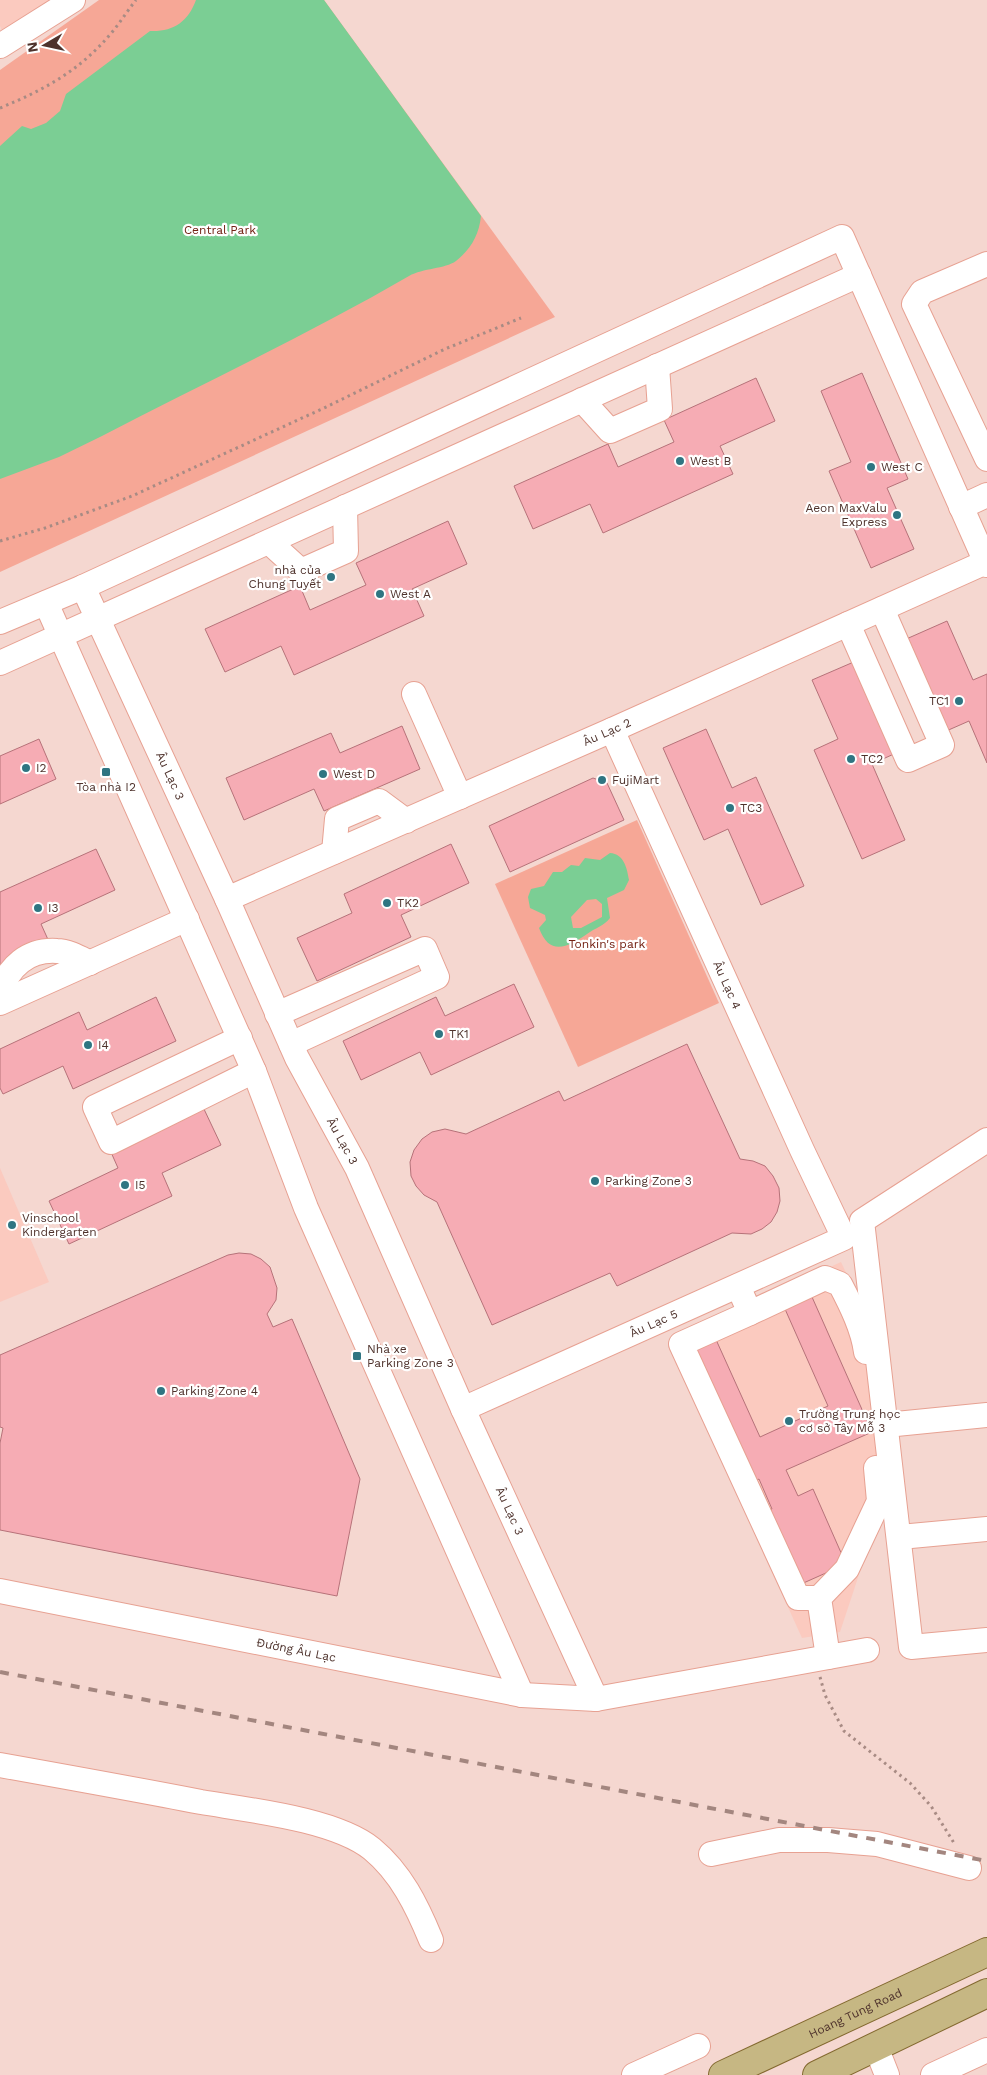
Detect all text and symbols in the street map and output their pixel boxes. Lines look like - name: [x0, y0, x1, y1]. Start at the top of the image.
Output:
- north arrow: [20, 20, 70, 70]
- text: N: [23, 41, 41, 53]
- park label: Central Park: [184, 223, 256, 237]
- place label: West B: [690, 454, 731, 468]
- marker: West B: [674, 455, 686, 467]
- place label: West C: [881, 460, 923, 474]
- marker: West C: [865, 461, 877, 473]
- place label: Aeon MaxValu Express: [805, 501, 887, 529]
- marker: Aeon MaxValu Express: [891, 509, 903, 521]
- place label: nhà của Chung Tuyết: [249, 563, 321, 591]
- marker: nhà của Chung Tuyết: [325, 571, 337, 583]
- place label: West A: [390, 587, 431, 601]
- marker: West A: [374, 588, 386, 600]
- place label: TC1: [929, 694, 949, 708]
- marker: TC1: [953, 695, 965, 707]
- street label: Âu Lạc 2: [581, 715, 633, 749]
- street label: Âu Lạc 3: [153, 750, 187, 802]
- place label: TC2: [861, 752, 883, 766]
- marker: TC2: [845, 753, 857, 765]
- place label: I2: [36, 761, 47, 775]
- marker: I2: [20, 762, 32, 774]
- marker: Tòa nhà I2: [100, 766, 112, 778]
- place label: West D: [333, 767, 375, 781]
- marker: West D: [317, 768, 329, 780]
- place label: FujiMart: [612, 773, 659, 787]
- marker: FujiMart: [596, 774, 608, 786]
- place label: Tòa nhà I2: [76, 780, 136, 794]
- place label: TC3: [740, 801, 762, 815]
- marker: TC3: [724, 802, 736, 814]
- place label: TK2: [397, 896, 419, 910]
- marker: TK2: [381, 897, 393, 909]
- place label: I3: [48, 901, 59, 915]
- marker: I3: [32, 902, 44, 914]
- park label: Tonkin's park: [569, 937, 646, 951]
- street label: Âu Lạc 4: [710, 959, 744, 1011]
- place label: TK1: [449, 1027, 469, 1041]
- marker: TK1: [433, 1028, 445, 1040]
- place label: I4: [98, 1038, 109, 1052]
- marker: I4: [82, 1039, 94, 1051]
- street label: Âu Lạc 3: [324, 1115, 361, 1167]
- place label: Parking Zone 3: [605, 1174, 692, 1188]
- marker: Parking Zone 3: [589, 1175, 601, 1187]
- place label: I5: [135, 1178, 146, 1192]
- marker: I5: [119, 1179, 131, 1191]
- place label: Vinschool Kindergarten: [22, 1211, 97, 1239]
- marker: Vinschool Kindergarten: [6, 1219, 18, 1231]
- street label: Âu Lạc 5: [627, 1307, 680, 1340]
- place label: Nhà xe Parking Zone 3: [367, 1342, 454, 1370]
- marker: Nhà xe Parking Zone 3: [351, 1350, 363, 1362]
- place label: Parking Zone 4: [171, 1384, 258, 1398]
- marker: Parking Zone 4: [155, 1385, 167, 1397]
- place label: Trường Trung học cơ sở Tây Mỗ 3: [799, 1407, 901, 1435]
- marker: Trường Trung học cơ sở Tây Mỗ 3: [783, 1415, 795, 1427]
- street label: Âu Lạc 3: [493, 1485, 527, 1537]
- street label: Đường Âu Lạc: [255, 1635, 338, 1665]
- street label: Hoang Tung Road: [806, 1986, 904, 2041]

